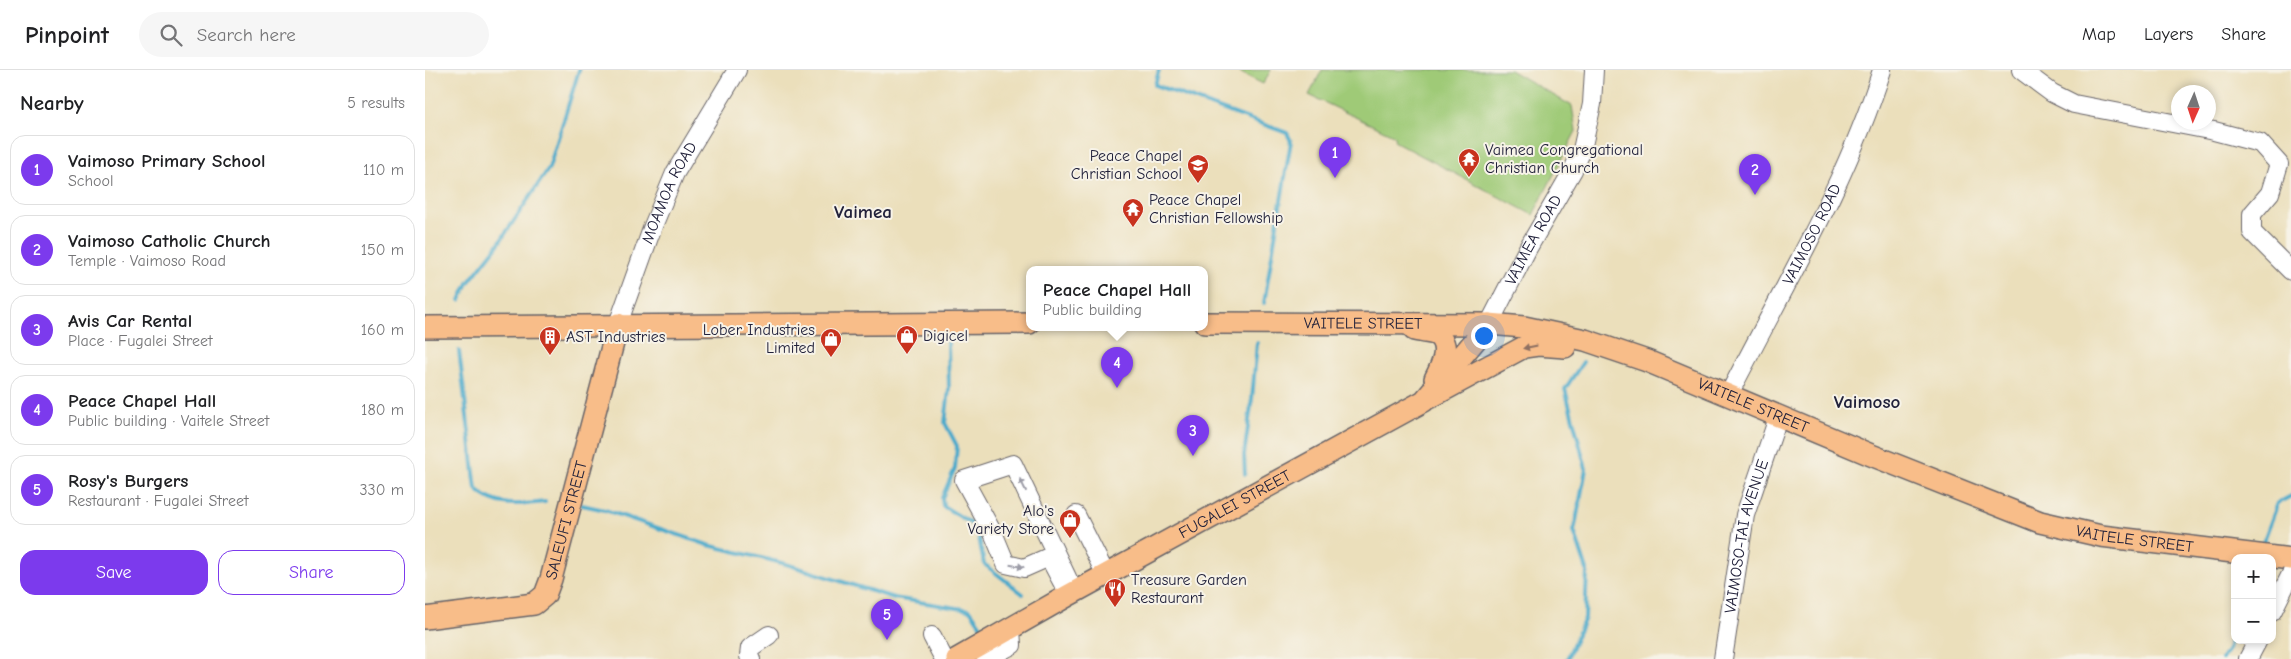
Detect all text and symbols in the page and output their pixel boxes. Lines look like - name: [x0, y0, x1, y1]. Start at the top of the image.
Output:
- search box: [139, 12, 489, 57]
- text: Pinpoint: [25, 21, 109, 49]
- icon: search: [157, 21, 185, 49]
- text: Search here: [197, 24, 296, 46]
- text: Map: [2082, 24, 2116, 45]
- text: Layers: [2144, 24, 2193, 45]
- text: Share: [2221, 24, 2266, 45]
- north arrow: [2171, 85, 2216, 130]
- text: Nearby: [20, 91, 84, 115]
- text: 5 results: [347, 94, 405, 112]
- pin: 1: [1319, 137, 1351, 178]
- street label: MOAMOA ROAD: [638, 139, 701, 246]
- place label: Vaimea Congregational Christian Church: [1485, 141, 1643, 177]
- place label: Peace Chapel Christian School: [1071, 147, 1182, 183]
- temple icon: Vaimea Congregational Christian Church: [1457, 147, 1481, 178]
- text: Vaimoso Primary School: [68, 150, 266, 172]
- school or university icon: Peace Chapel Christian School: [1186, 153, 1210, 184]
- pin: 2: [1739, 154, 1771, 195]
- text: 1: [34, 161, 40, 179]
- text: 110 m: [363, 161, 404, 179]
- text: School: [68, 172, 114, 190]
- street label: VAIMOSO ROAD: [1779, 181, 1845, 288]
- place label: Peace Chapel Christian Fellowship: [1149, 191, 1283, 227]
- street label: VAIMEA ROAD: [1502, 192, 1566, 288]
- temple icon: Peace Chapel Christian Fellowship: [1121, 197, 1145, 228]
- district label: Vaimea: [834, 201, 892, 223]
- text: Vaimoso Catholic Church: [68, 230, 271, 252]
- text: 2: [33, 241, 41, 259]
- text: 150 m: [361, 241, 404, 259]
- text: Temple · Vaimoso Road: [68, 252, 226, 270]
- popup: [1026, 266, 1208, 331]
- text: Peace Chapel Hall: [1043, 279, 1191, 301]
- text: Public building: [1043, 301, 1142, 319]
- text: Avis Car Rental: [68, 310, 192, 332]
- street label: VAITELE STREET: [1304, 314, 1423, 333]
- text: 3: [33, 321, 41, 339]
- text: 160 m: [361, 321, 404, 339]
- place label: Lober Industries Limited: [703, 321, 815, 357]
- your location: [1471, 323, 1497, 349]
- shop icon: Digicel: [895, 324, 919, 355]
- building icon: AST Industries: [538, 325, 562, 356]
- shop icon: Lober Industries Limited: [819, 327, 843, 358]
- place label: Digicel: [923, 327, 968, 345]
- place label: AST Industries: [566, 328, 666, 346]
- text: Place · Fugalei Street: [68, 332, 213, 350]
- one-way arrow: [1522, 343, 1537, 351]
- pin: 4: [1101, 347, 1133, 388]
- street label: VAITELE STREET: [1695, 374, 1812, 437]
- text: Peace Chapel Hall: [68, 390, 216, 412]
- district label: Vaimoso: [1834, 391, 1900, 413]
- text: 4: [33, 401, 41, 419]
- text: 180 m: [361, 401, 404, 419]
- text: Public building · Vaitele Street: [68, 412, 269, 430]
- pin: 3: [1177, 415, 1209, 456]
- street label: VAIMOSO-TAI AVENUE: [1721, 457, 1772, 615]
- street label: SALEUFI STREET: [542, 458, 591, 582]
- street label: FUGALEI STREET: [1176, 466, 1294, 542]
- text: Rosy's Burgers: [68, 470, 188, 492]
- one-way arrow: [1019, 478, 1027, 492]
- text: 5: [33, 481, 41, 499]
- text: 330 m: [359, 481, 404, 499]
- text: Restaurant · Fugalei Street: [68, 492, 249, 510]
- place label: Alo's Variety Store: [968, 502, 1054, 538]
- shop icon: Alo's Variety Store: [1058, 508, 1082, 539]
- street label: VAITELE STREET: [2074, 522, 2195, 556]
- button: Save: [20, 550, 208, 595]
- button: Share: [218, 550, 405, 595]
- map controls: [2231, 554, 2276, 644]
- button: +: [2231, 554, 2276, 599]
- one-way arrow: [1009, 562, 1025, 570]
- place label: Treasure Garden Restaurant: [1131, 571, 1247, 607]
- restaurant icon: Treasure Garden Restaurant: [1103, 577, 1127, 608]
- pin: 5: [871, 599, 903, 640]
- button: −: [2231, 599, 2276, 644]

